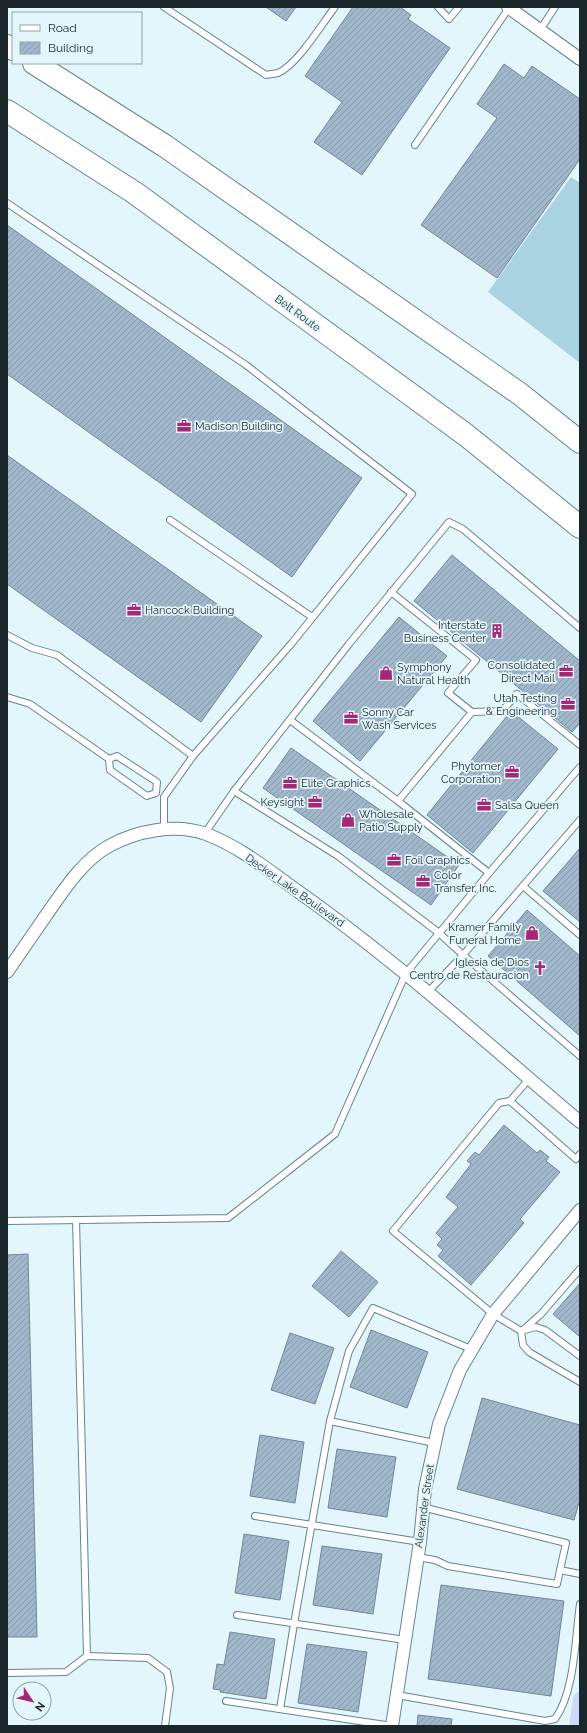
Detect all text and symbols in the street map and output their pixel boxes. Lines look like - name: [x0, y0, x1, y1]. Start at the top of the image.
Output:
- legend: [12, 12, 142, 64]
- text: Road: [48, 21, 77, 35]
- text: Building: [48, 41, 94, 55]
- street label: Belt Route: [272, 292, 324, 335]
- office icon: Madison Building: [176, 418, 192, 434]
- place label: Madison Building: [195, 420, 283, 433]
- office icon: Hancock Building: [126, 602, 142, 618]
- place label: Hancock Building: [145, 604, 234, 617]
- place label: Interstate Business Center: [404, 619, 487, 645]
- building icon: Interstate Business Center: [489, 623, 505, 639]
- place label: Consolidated Direct Mail: [488, 659, 555, 685]
- place label: Symphony Natural Health: [397, 661, 470, 687]
- office icon: Consolidated Direct Mail: [558, 663, 574, 679]
- shop icon: Symphony Natural Health: [378, 665, 394, 681]
- place label: Utah Testing & Engineering: [486, 692, 557, 718]
- office icon: Utah Testing & Engineering: [560, 696, 576, 712]
- place label: Sonny Car Wash Services: [362, 706, 436, 732]
- office icon: Sonny Car Wash Services: [343, 710, 359, 726]
- place label: Phytomer Corporation: [441, 760, 501, 786]
- office icon: Phytomer Corporation: [504, 764, 520, 780]
- office icon: Elite Graphics: [282, 775, 298, 791]
- place label: Elite Graphics: [301, 777, 371, 790]
- office icon: Keysight: [307, 794, 323, 810]
- place label: Keysight: [261, 796, 304, 809]
- office icon: Salsa Queen: [476, 797, 492, 813]
- place label: Salsa Queen: [495, 799, 559, 812]
- place label: Wholesale Patio Supply: [359, 808, 423, 834]
- shop icon: Wholesale Patio Supply: [340, 812, 356, 828]
- street label: Decker Lake Boulevard: [243, 851, 347, 930]
- office icon: Foil Graphics: [386, 852, 402, 868]
- place label: Foil Graphics: [405, 854, 470, 867]
- place label: Color Transfer, Inc.: [434, 869, 497, 895]
- office icon: Color Transfer, Inc.: [415, 873, 431, 889]
- place label: Kramer Family Funeral Home: [448, 921, 522, 947]
- shop icon: Kramer Family Funeral Home: [524, 925, 540, 941]
- place label: Iglesia de Dios Centro de Restauracion: [410, 956, 529, 982]
- church icon: Iglesia de Dios Centro de Restauracion: [532, 960, 548, 976]
- street label: Alexander Street: [412, 1463, 437, 1549]
- north arrow: [12, 1681, 52, 1721]
- text: N: [32, 1699, 48, 1714]

